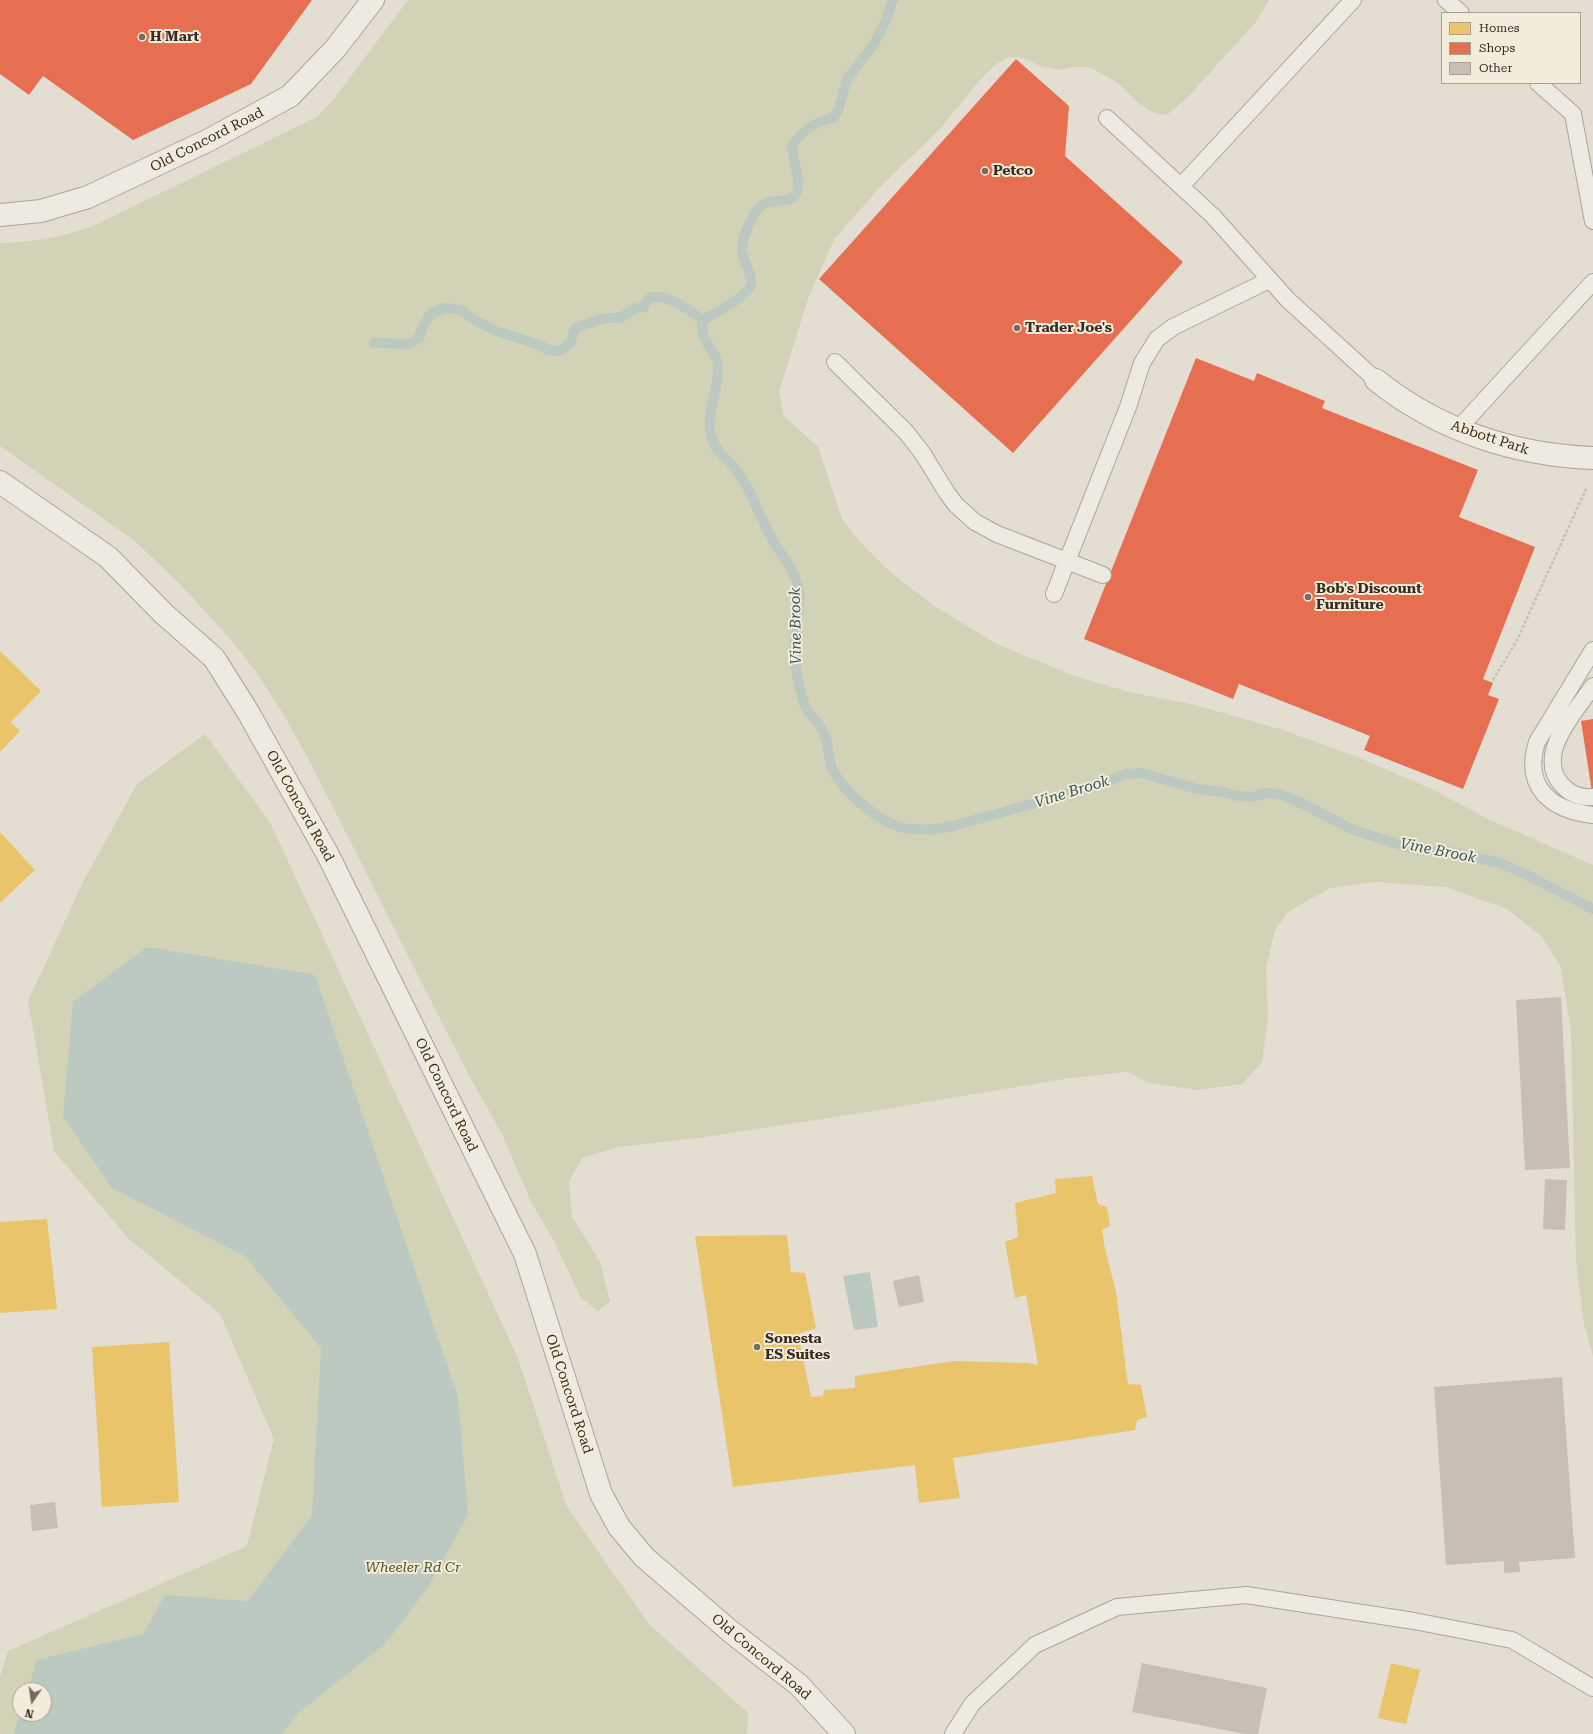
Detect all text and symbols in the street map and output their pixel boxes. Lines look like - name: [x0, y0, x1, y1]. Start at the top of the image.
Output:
- legend: [1441, 12, 1581, 84]
- text: Homes: [1479, 21, 1519, 35]
- place label: H Mart: [150, 29, 199, 45]
- marker: H Mart: [137, 32, 147, 42]
- text: Shops: [1479, 41, 1515, 55]
- text: Other: [1479, 61, 1512, 75]
- street label: Old Concord Road: [148, 104, 266, 176]
- place label: Petco: [993, 163, 1033, 179]
- marker: Petco: [980, 166, 990, 176]
- place label: Trader Joe's: [1025, 320, 1112, 336]
- marker: Trader Joe's: [1012, 323, 1022, 333]
- street label: Abbott Park: [1449, 417, 1531, 459]
- place label: Bob's Discount Furniture: [1316, 581, 1422, 614]
- water label: Vine Brook: [786, 587, 806, 665]
- marker: Bob's Discount Furniture: [1303, 592, 1313, 602]
- street label: Old Concord Road: [262, 747, 338, 865]
- water label: Vine Brook: [1033, 772, 1111, 812]
- water label: Vine Brook: [1399, 835, 1477, 867]
- street label: Old Concord Road: [411, 1035, 481, 1155]
- place label: Sonesta ES Suites: [765, 1331, 830, 1364]
- street label: Old Concord Road: [542, 1332, 596, 1456]
- marker: Sonesta ES Suites: [752, 1342, 762, 1352]
- park label: Wheeler Rd Cr: [365, 1560, 461, 1576]
- street label: Old Concord Road: [708, 1611, 814, 1703]
- north arrow: [12, 1682, 52, 1722]
- text: N: [24, 1706, 35, 1720]

